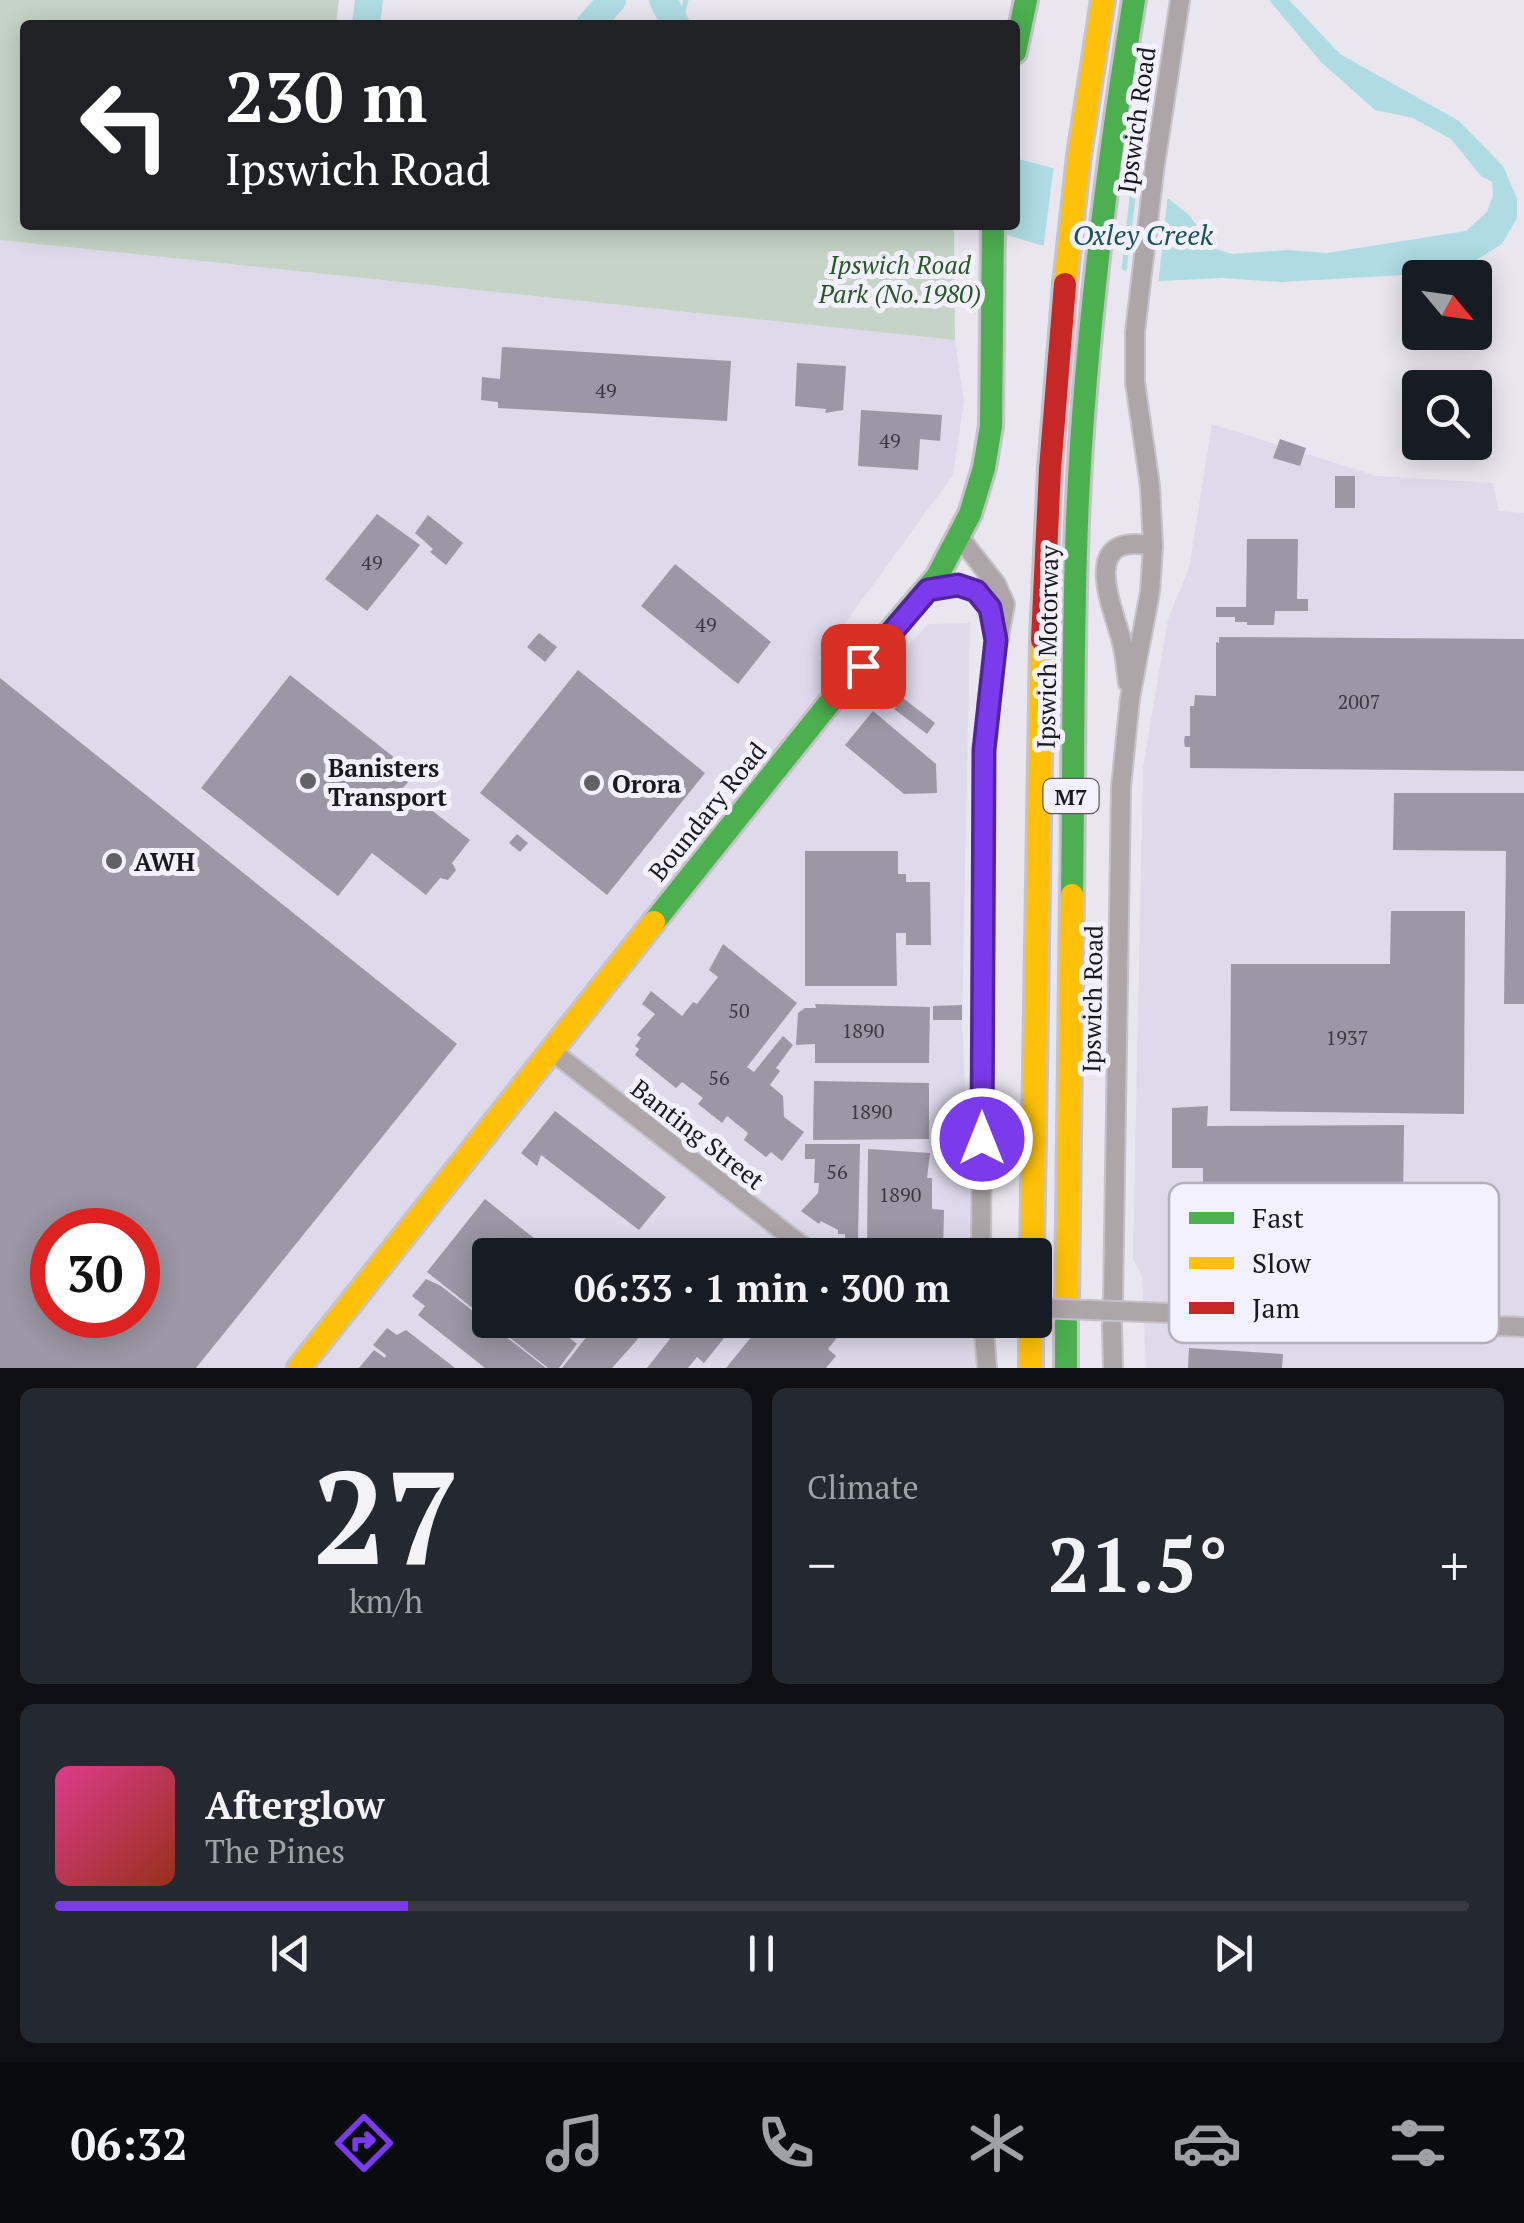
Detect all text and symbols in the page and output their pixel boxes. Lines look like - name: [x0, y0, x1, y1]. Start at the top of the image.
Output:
- street label: Ipswich Road: [1109, 44, 1163, 195]
- text: 230 m: [225, 49, 427, 142]
- icon: left: [60, 60, 190, 190]
- text: Ipswich Road: [225, 138, 491, 198]
- water label: Oxley Creek: [1073, 216, 1214, 253]
- park label: Ipswich Road Park (No.1980): [818, 248, 981, 310]
- north arrow: [1402, 260, 1492, 350]
- map controls: [1402, 260, 1492, 460]
- button: search: [1402, 370, 1492, 460]
- house number: 49: [595, 377, 617, 404]
- house number: 49: [879, 427, 901, 454]
- street label: Ipswich Motorway: [1029, 545, 1065, 749]
- house number: 49: [361, 549, 383, 576]
- house number: 49: [695, 611, 717, 638]
- pin: [821, 624, 906, 709]
- icon: arrive: [836, 639, 891, 694]
- house number: 2007: [1338, 688, 1380, 715]
- street label: Boundary Road: [641, 735, 773, 887]
- place label: Banisters Transport: [328, 751, 447, 813]
- place label: Orora: [612, 767, 681, 800]
- marker: Banisters Transport: [297, 770, 319, 792]
- marker: Orora: [581, 772, 603, 794]
- road number: M7: [1044, 779, 1098, 813]
- place label: AWH: [134, 845, 195, 878]
- marker: AWH: [103, 850, 125, 872]
- street label: Ipswich Road: [1074, 925, 1110, 1073]
- house number: 50: [728, 997, 750, 1024]
- house number: 1890: [842, 1017, 884, 1044]
- house number: 1937: [1326, 1024, 1368, 1051]
- house number: 56: [708, 1064, 730, 1091]
- street label: Banting Street: [625, 1072, 771, 1196]
- position arrow: [930, 1087, 1034, 1191]
- house number: 1890: [850, 1098, 892, 1125]
- house number: 56: [826, 1158, 848, 1185]
- house number: 1890: [879, 1181, 921, 1208]
- legend: [1169, 1183, 1499, 1343]
- text: Fast: [1252, 1199, 1304, 1236]
- speed limit sign: 30: [30, 1208, 160, 1338]
- text: Slow: [1252, 1244, 1312, 1281]
- text: 06:33 · 1 min · 300 m: [574, 1263, 950, 1313]
- text: Jam: [1252, 1289, 1300, 1326]
- text: 27: [313, 1429, 459, 1601]
- text: Climate: [807, 1466, 919, 1508]
- text: 21.5°: [1048, 1514, 1228, 1613]
- text: −: [807, 1528, 836, 1601]
- text: +: [1440, 1528, 1469, 1601]
- text: km/h: [349, 1580, 423, 1622]
- text: Afterglow: [205, 1780, 385, 1830]
- text: The Pines: [205, 1830, 345, 1872]
- icon: previous: [263, 1926, 318, 1981]
- icon: pause: [734, 1926, 789, 1981]
- icon: next: [1206, 1926, 1261, 1981]
- icon: directions: [329, 2108, 399, 2178]
- icon: music: [540, 2108, 610, 2178]
- icon: phone: [751, 2108, 821, 2178]
- icon: climate: [962, 2108, 1032, 2178]
- icon: car: [1172, 2108, 1242, 2178]
- icon: filters: [1383, 2108, 1453, 2178]
- text: 06:32: [70, 2113, 188, 2173]

